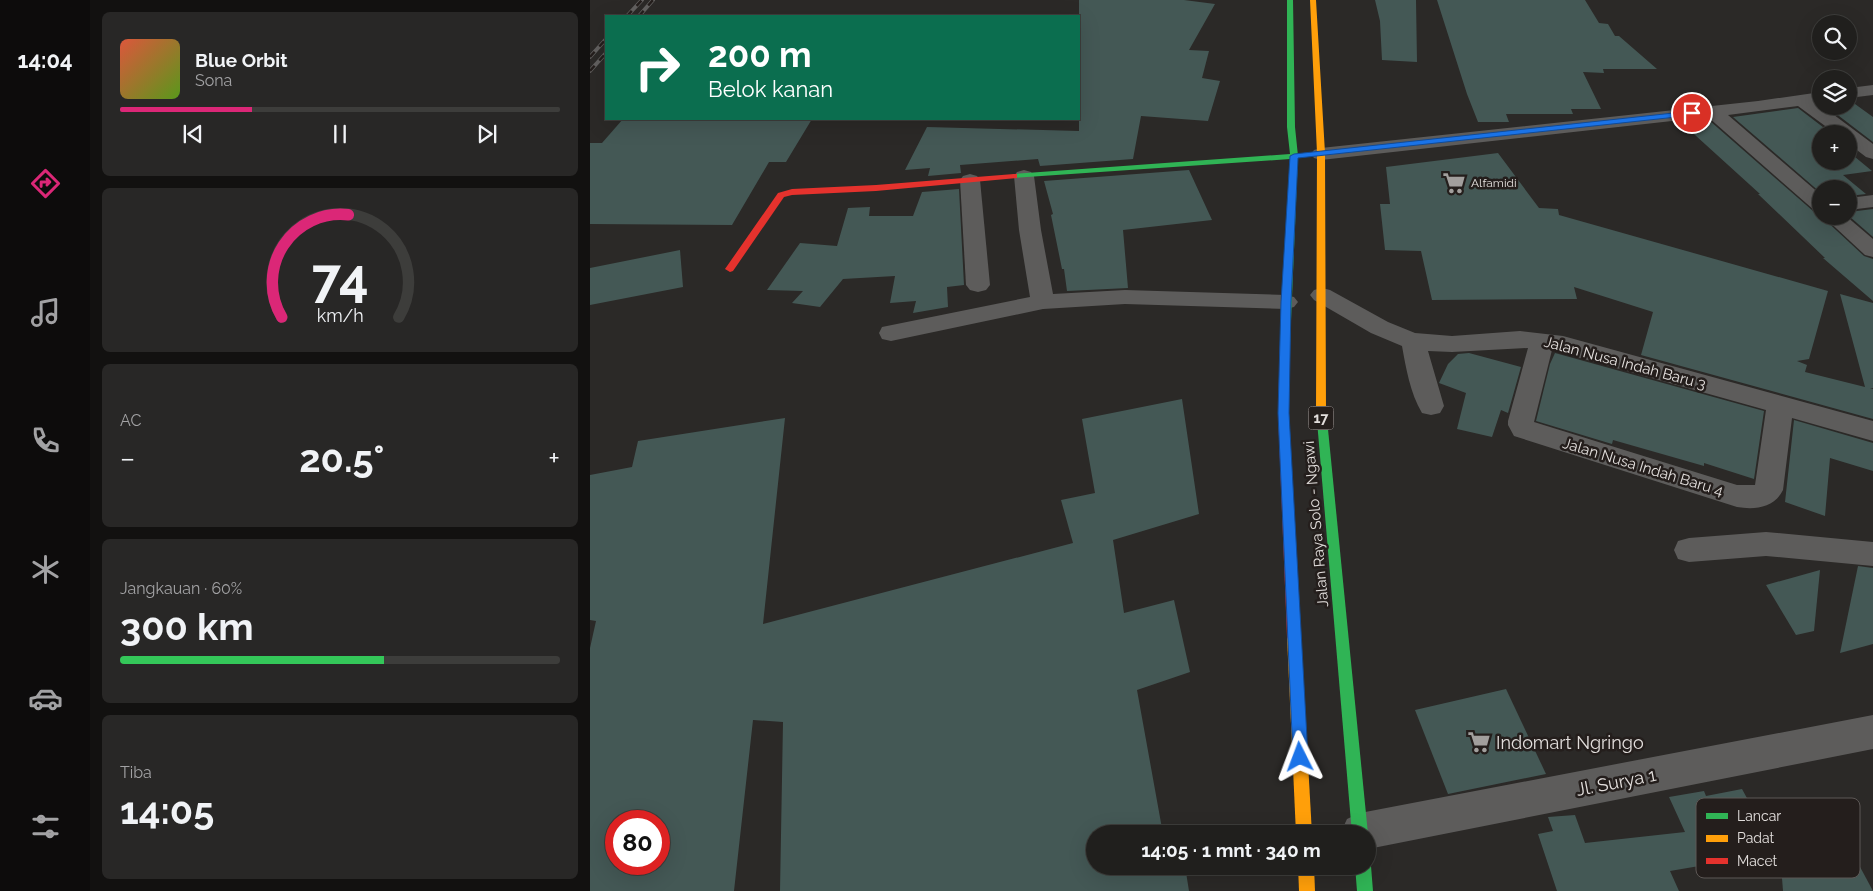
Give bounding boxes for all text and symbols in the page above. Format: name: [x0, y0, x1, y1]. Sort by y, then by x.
map controls: [1812, 15, 1857, 225]
button: search: [1812, 15, 1857, 60]
text: 200 m: [708, 34, 812, 75]
icon: right: [625, 35, 690, 100]
text: 14:04: [18, 47, 72, 73]
text: Blue Orbit: [195, 49, 287, 71]
button: layers: [1812, 70, 1857, 115]
text: Sona: [195, 71, 232, 90]
text: Belok kanan: [708, 76, 833, 102]
pin: [1671, 92, 1713, 134]
icon: arrive: [1678, 99, 1706, 127]
icon: previous: [179, 120, 207, 148]
icon: pause: [326, 120, 354, 148]
icon: next: [473, 120, 501, 148]
button: +: [1812, 125, 1857, 170]
icon: directions: [28, 166, 63, 201]
supermarket icon: Alfamidi: [1441, 170, 1467, 196]
place label: Alfamidi: [1471, 176, 1517, 190]
button: −: [1812, 180, 1857, 225]
text: 74: [312, 247, 368, 308]
icon: music: [28, 295, 63, 330]
text: km/h: [316, 305, 364, 326]
street label: Jalan Nusa Indah Baru 3: [1542, 333, 1708, 393]
road number: 17: [1308, 406, 1334, 429]
text: AC: [120, 411, 141, 430]
icon: phone: [28, 423, 63, 458]
street label: Jalan Nusa Indah Baru 4: [1561, 434, 1725, 500]
text: 20.5°: [299, 436, 384, 481]
street label: Jalan Raya Solo - Ngawi: [1300, 440, 1332, 608]
text: −: [120, 442, 135, 475]
text: +: [548, 442, 560, 475]
icon: climate: [28, 552, 63, 587]
text: Jangkauan · 60%: [120, 579, 242, 598]
text: 300 km: [120, 604, 254, 649]
icon: car: [28, 681, 63, 716]
supermarket icon: Indomart Ngringo: [1466, 729, 1492, 755]
position arrow: [1273, 730, 1325, 782]
place label: Indomart Ngringo: [1496, 732, 1644, 753]
text: Tiba: [120, 763, 152, 782]
street label: Jl. Surya 1: [1574, 764, 1658, 800]
text: 14:05: [120, 788, 214, 833]
legend: [1696, 798, 1860, 878]
text: Lancar: [1737, 808, 1781, 824]
icon: filters: [28, 809, 63, 844]
speed limit sign: 80: [605, 810, 670, 875]
text: Padat: [1737, 830, 1775, 846]
text: 14:05 · 1 mnt · 340 m: [1141, 839, 1321, 861]
text: Macet: [1737, 853, 1778, 869]

